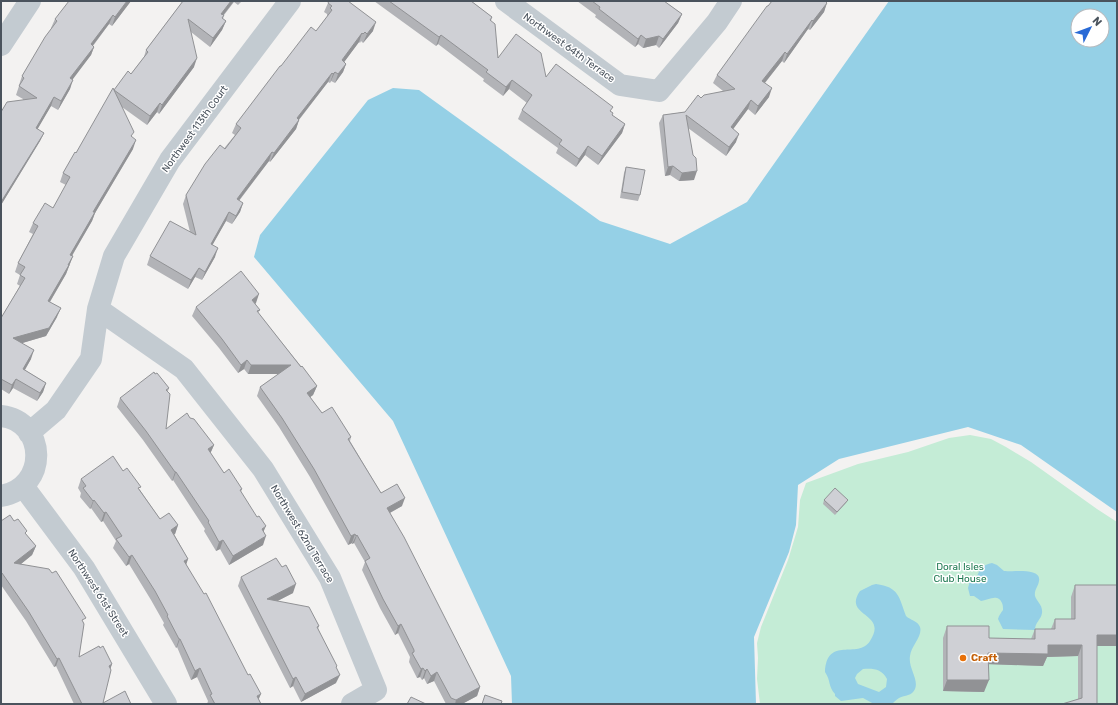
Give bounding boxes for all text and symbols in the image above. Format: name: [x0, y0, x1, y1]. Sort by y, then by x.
north arrow: [1070, 8, 1110, 48]
street label: Northwest 64th Terrace: [521, 11, 617, 86]
text: N: [1090, 14, 1105, 29]
street label: Northwest 113th Court: [159, 83, 231, 175]
street label: Northwest 62nd Terrace: [268, 483, 336, 585]
street label: Northwest 61st Street: [65, 547, 131, 639]
park label: Doral Isles Club House: [933, 561, 987, 585]
place label: Craft: [971, 652, 998, 664]
marker: Craft: [958, 653, 968, 663]

